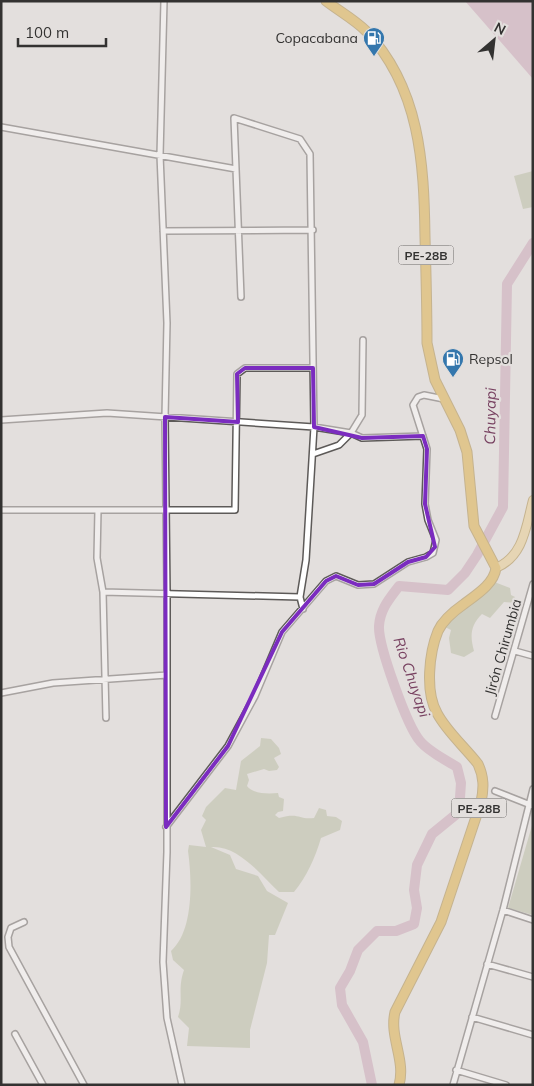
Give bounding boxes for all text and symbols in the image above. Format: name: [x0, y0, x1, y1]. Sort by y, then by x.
scale bar: [18, 15, 105, 47]
north arrow: [469, 15, 519, 65]
text: N: [491, 18, 509, 39]
text: 100 m: [25, 23, 69, 42]
fuel station icon: Copacabana: [362, 26, 386, 57]
place label: Copacabana: [275, 29, 358, 47]
road number: PE-28B: [398, 246, 454, 264]
fuel station icon: Repsol: [441, 347, 465, 378]
place label: Repsol: [469, 350, 513, 368]
water label: Chuyapi: [480, 387, 500, 445]
street label: Jirón Chirumbia: [481, 597, 525, 697]
water label: Rio Chuyapi: [389, 634, 435, 720]
road number: PE-28B: [452, 798, 506, 818]

